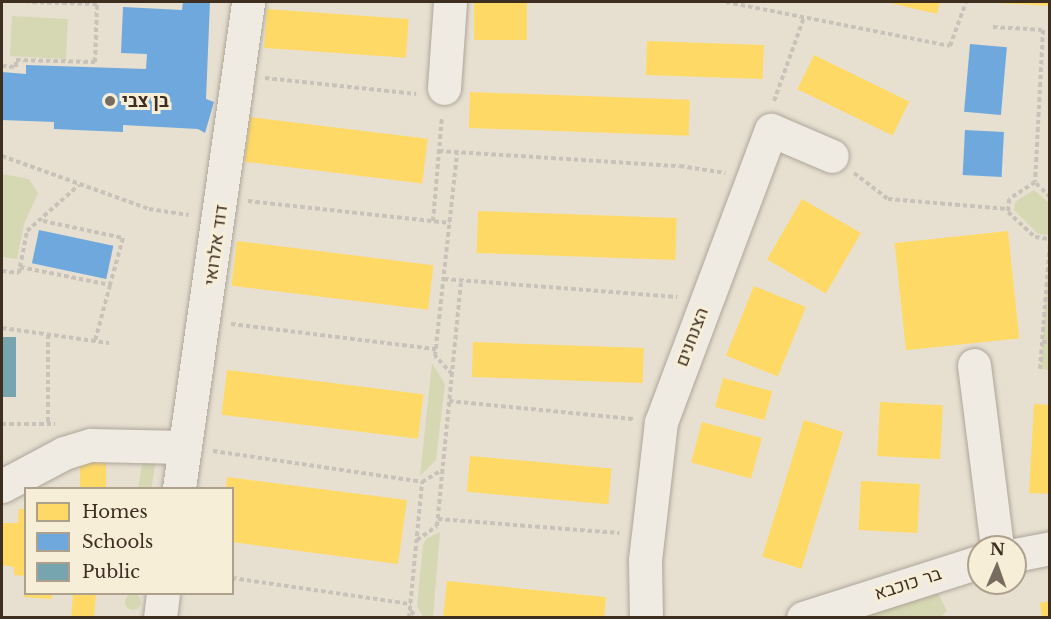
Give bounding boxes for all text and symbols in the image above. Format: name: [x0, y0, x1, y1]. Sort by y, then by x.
place label: בן צבי: [122, 90, 169, 112]
marker: בן צבי: [103, 94, 117, 108]
street label: דוד אלרואי: [200, 203, 232, 287]
street label: הצנחנים: [671, 305, 713, 369]
legend: [24, 487, 234, 595]
text: Homes: [82, 501, 148, 523]
text: Schools: [82, 531, 153, 553]
north arrow: [967, 535, 1027, 595]
text: N: [990, 539, 1005, 559]
text: Public: [82, 561, 140, 583]
street label: בר כוכבא: [872, 563, 944, 605]

